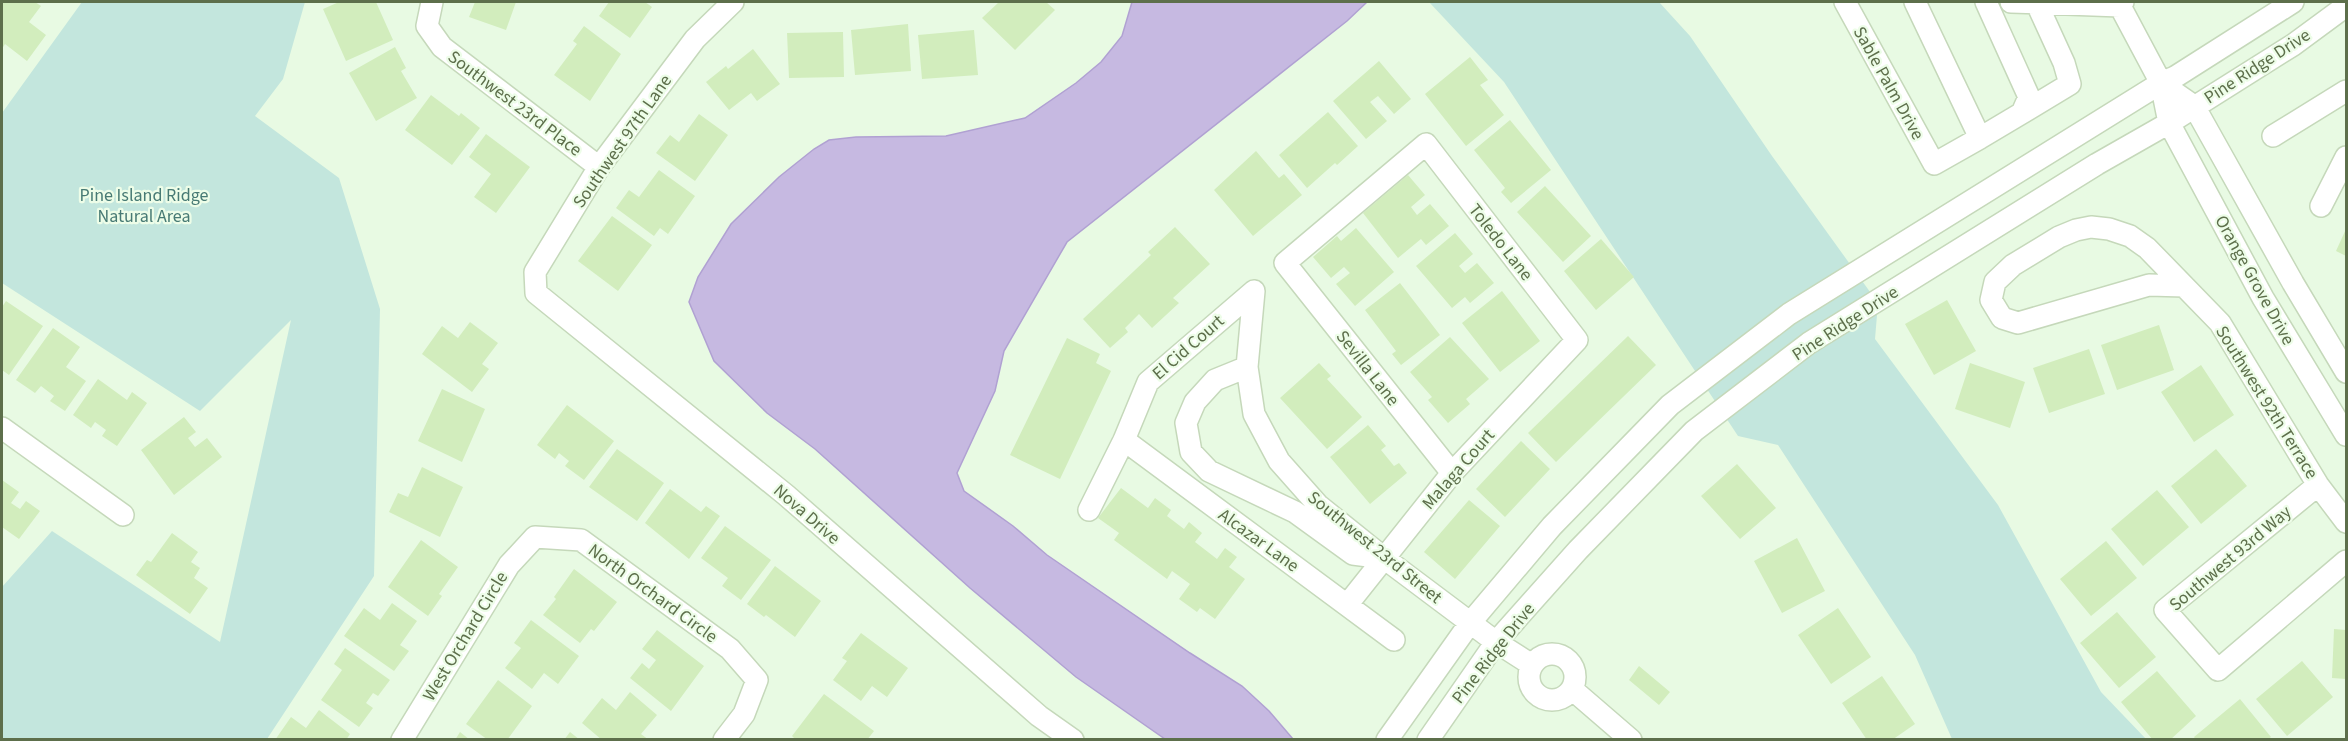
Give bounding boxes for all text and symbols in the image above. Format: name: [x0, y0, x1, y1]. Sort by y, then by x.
street label: Sable Palm Drive: [1847, 22, 1930, 145]
street label: Pine Ridge Drive: [2199, 23, 2315, 110]
street label: Southwest 23rd Place: [443, 45, 587, 162]
street label: Southwest 97th Lane: [567, 69, 678, 213]
park label: Pine Island Ridge Natural Area: [80, 183, 208, 229]
street label: Toledo Lane: [1463, 198, 1539, 286]
street label: Orange Grove Drive: [2209, 211, 2301, 350]
street label: Pine Ridge Drive: [1787, 280, 1903, 367]
street label: El Cid Court: [1147, 309, 1230, 386]
street label: Southwest 92th Terrace: [2209, 321, 2324, 484]
street label: Sevilla Lane: [1330, 325, 1405, 411]
street label: Malaga Court: [1416, 424, 1500, 515]
street label: Nova Drive: [768, 478, 846, 550]
street label: Southwest 23rd Street: [1302, 485, 1447, 609]
street label: Southwest 93rd Way: [2164, 499, 2297, 617]
street label: Alcazar Lane: [1213, 503, 1304, 578]
street label: North Orchard Circle: [583, 538, 723, 649]
street label: West Orchard Circle: [417, 567, 514, 706]
street label: Pine Ridge Drive: [1446, 597, 1541, 709]

